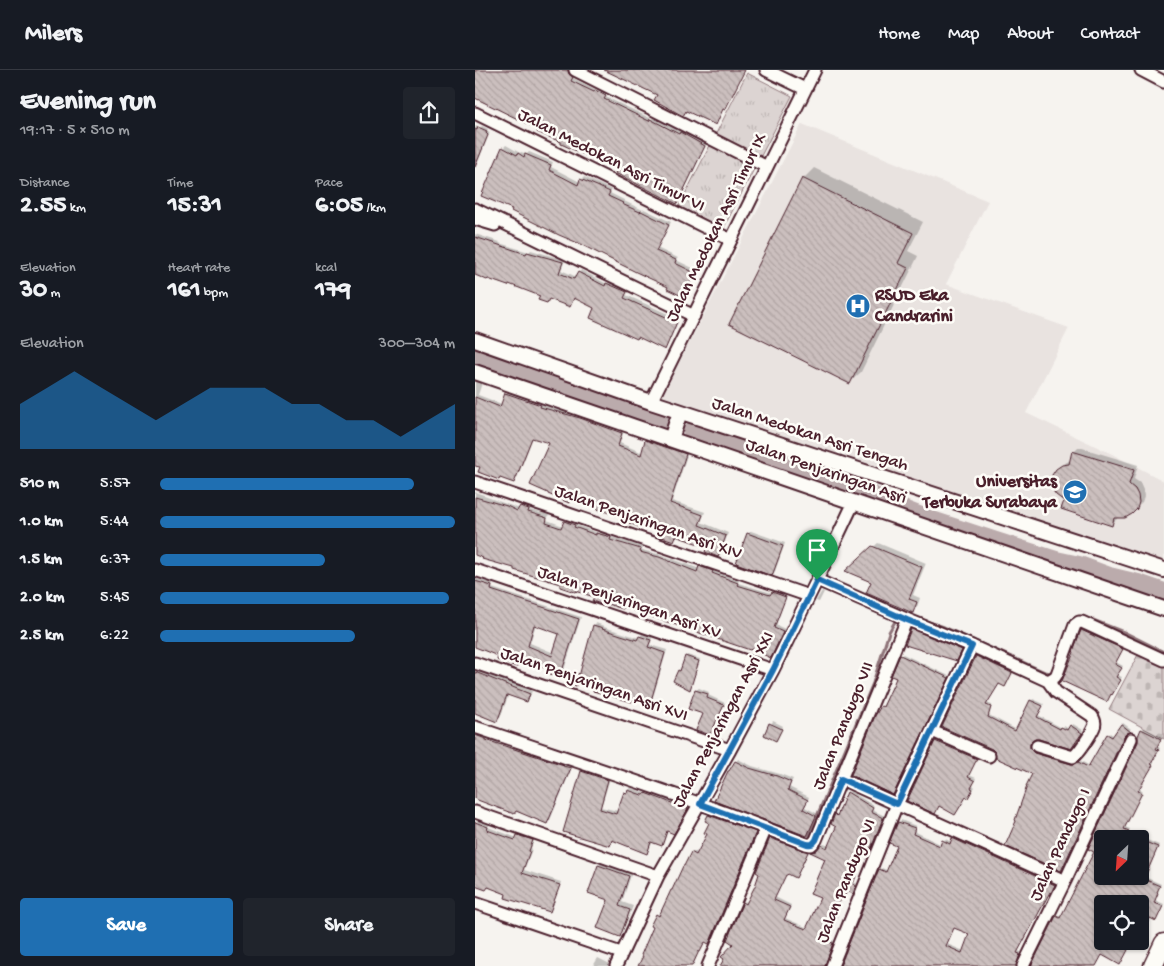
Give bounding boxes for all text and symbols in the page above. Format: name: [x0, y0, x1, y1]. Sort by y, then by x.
text: Milers: [25, 20, 82, 49]
text: Home: [878, 24, 920, 45]
text: Map: [948, 24, 979, 45]
text: About: [1007, 24, 1053, 45]
text: Contact: [1081, 24, 1139, 45]
text: Evening run: [20, 86, 156, 119]
button: share: [403, 87, 455, 139]
street label: Jalan Medokan Asri Timur VI: [514, 105, 708, 217]
text: 19:17 · 5 × 510 m: [20, 122, 130, 141]
street label: Jalan Medokan Asri Timur IX: [662, 129, 772, 326]
text: Distance: [20, 175, 69, 192]
text: Time: [168, 175, 193, 192]
text: Pace: [315, 175, 343, 192]
text: 2.55: [20, 192, 66, 221]
text: 15:31: [168, 192, 222, 221]
text: 6:05: [315, 192, 363, 221]
text: km: [66, 200, 86, 217]
text: /km: [363, 200, 386, 217]
text: Elevation: [20, 260, 76, 277]
text: Heart rate: [168, 260, 230, 277]
text: kcal: [315, 260, 337, 277]
text: 30: [20, 277, 47, 306]
text: 161: [168, 277, 201, 306]
text: 179: [315, 277, 351, 306]
text: m: [47, 285, 60, 302]
text: bpm: [201, 285, 228, 302]
place label: RSUD Eka Candrarini: [874, 286, 953, 328]
hospital icon: RSUD Eka Candrarini: [845, 293, 871, 319]
text: Elevation: [20, 335, 84, 354]
text: 300–304 m: [379, 335, 455, 354]
street label: Jalan Medokan Asri Tengah: [709, 393, 911, 477]
street label: Jalan Penjaringan Asri: [743, 435, 909, 509]
place label: Universitas Terbuka Surabaya: [921, 472, 1058, 514]
text: 510 m: [20, 475, 59, 494]
text: 5:57: [100, 475, 130, 494]
school or university icon: Universitas Terbuka Surabaya: [1062, 479, 1088, 505]
street label: Jalan Penjaringan Asri XIV: [552, 481, 744, 565]
text: 1.0 km: [20, 513, 63, 532]
text: 5:44: [100, 513, 129, 532]
pin: [796, 529, 838, 580]
icon: arrive: [803, 536, 831, 564]
text: 1.5 km: [20, 551, 62, 570]
text: 6:37: [100, 551, 130, 570]
street label: Jalan Penjaringan Asri XV: [535, 562, 723, 644]
text: 2.0 km: [20, 589, 64, 608]
text: 5:45: [100, 589, 129, 608]
text: 2.5 km: [20, 627, 64, 646]
text: 6:22: [100, 627, 129, 646]
street label: Jalan Penjaringan Asri XXI: [669, 628, 779, 812]
street label: Jalan Penjaringan Asri XVI: [498, 643, 690, 727]
street label: Jalan Pandugo VII: [809, 659, 879, 793]
street label: Jalan Pandugo I: [1026, 785, 1096, 905]
street label: Jalan Pandugo VI: [813, 816, 881, 946]
north arrow: [1094, 830, 1149, 885]
map controls: [1094, 830, 1149, 950]
button: locate: [1094, 895, 1149, 950]
button: Save: [20, 898, 233, 956]
button: Share: [243, 898, 455, 956]

